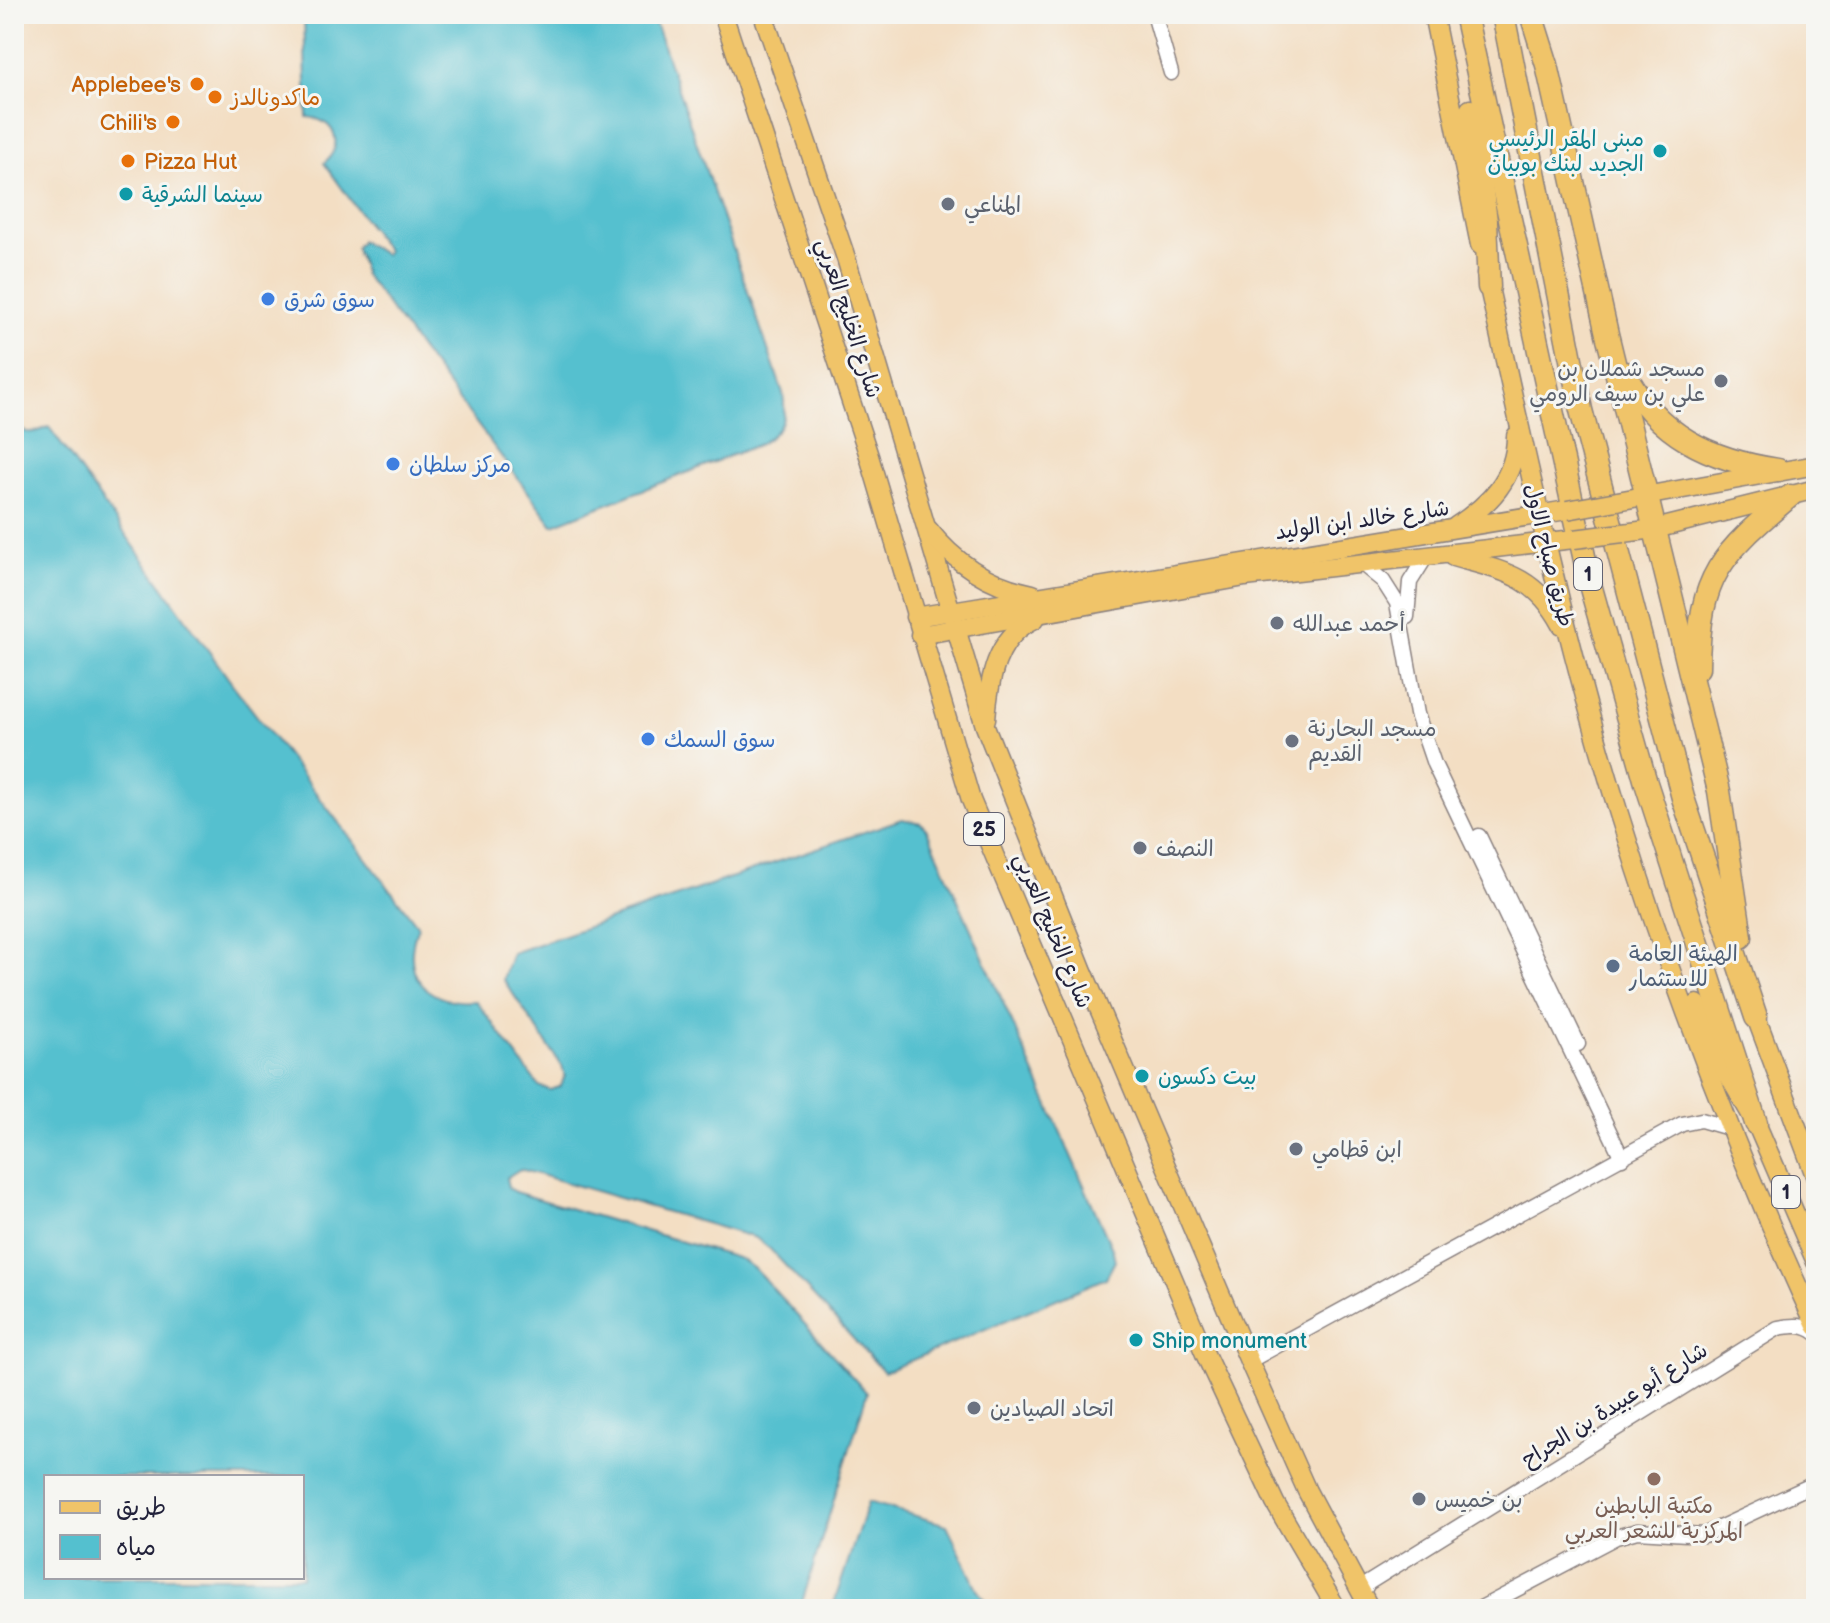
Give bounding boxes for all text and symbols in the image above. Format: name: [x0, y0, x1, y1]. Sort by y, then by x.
place label: Applebee's: [71, 72, 181, 99]
marker: Applebee's: [188, 75, 206, 93]
place label: ماكدونالدز: [229, 85, 320, 112]
marker: ماكدونالدز: [206, 88, 224, 106]
place label: Chili's: [100, 110, 157, 137]
marker: Chili's: [164, 113, 182, 131]
place label: مبنى المقر الرئيسي الجديد لبنك بوبيان: [1488, 126, 1644, 178]
marker: مبنى المقر الرئيسي الجديد لبنك بوبيان: [1651, 142, 1669, 160]
place label: Pizza Hut: [144, 149, 237, 176]
marker: Pizza Hut: [119, 152, 137, 170]
place label: سينما الشرقية: [142, 182, 263, 209]
marker: سينما الشرقية: [117, 185, 135, 203]
place label: المناعي: [964, 192, 1021, 224]
marker: المناعي: [939, 195, 957, 213]
street label: شارع الخليج العربي: [805, 235, 887, 403]
place label: سوق شرق: [284, 287, 375, 314]
marker: سوق شرق: [259, 290, 277, 308]
place label: مسجد شملان بن علي بن سيف الرومي: [1529, 356, 1705, 413]
marker: مسجد شملان بن علي بن سيف الرومي: [1712, 372, 1730, 390]
place label: مركز سلطان: [409, 452, 511, 479]
marker: مركز سلطان: [384, 455, 402, 473]
street label: طريق صباح الاول: [1518, 481, 1579, 630]
street label: شارع خالد ابن الوليد: [1273, 495, 1451, 547]
road number: 1: [1574, 558, 1602, 590]
place label: أحمد عبدالله: [1293, 610, 1405, 638]
marker: أحمد عبدالله: [1268, 614, 1286, 632]
place label: مسجد البحارنة القديم: [1308, 716, 1436, 770]
place label: سوق السمك: [664, 727, 776, 754]
marker: سوق السمك: [639, 730, 657, 748]
marker: مسجد البحارنة القديم: [1283, 732, 1301, 750]
road number: 25: [964, 813, 1004, 845]
place label: النصف: [1156, 836, 1214, 863]
marker: النصف: [1131, 839, 1149, 857]
street label: شارع الخليج العربي: [1003, 849, 1098, 1014]
place label: الهيئة العامة للاستثمار: [1628, 941, 1738, 993]
marker: الهيئة العامة للاستثمار: [1604, 957, 1622, 975]
place label: بيت دكسون: [1158, 1064, 1257, 1091]
marker: بيت دكسون: [1133, 1067, 1151, 1085]
place label: ابن قطامي: [1312, 1137, 1402, 1169]
marker: ابن قطامي: [1287, 1140, 1305, 1158]
road number: 1: [1772, 1176, 1800, 1208]
place label: Ship monument: [1152, 1328, 1307, 1355]
marker: Ship monument: [1127, 1331, 1145, 1349]
street label: شارع أبو عبيدة بن الجراح: [1516, 1336, 1713, 1474]
place label: اتحاد الصيادين: [990, 1396, 1114, 1423]
marker: اتحاد الصيادين: [965, 1399, 983, 1417]
marker: مكتبة البابطين المركزية للشعر العربي: [1645, 1470, 1663, 1488]
legend: [44, 1475, 304, 1579]
place label: بن خميس: [1435, 1487, 1523, 1514]
marker: بن خميس: [1410, 1490, 1428, 1508]
text: طريق: [116, 1493, 166, 1522]
place label: مكتبة البابطين المركزية للشعر العربي: [1565, 1493, 1743, 1550]
text: مياه: [116, 1533, 156, 1562]

